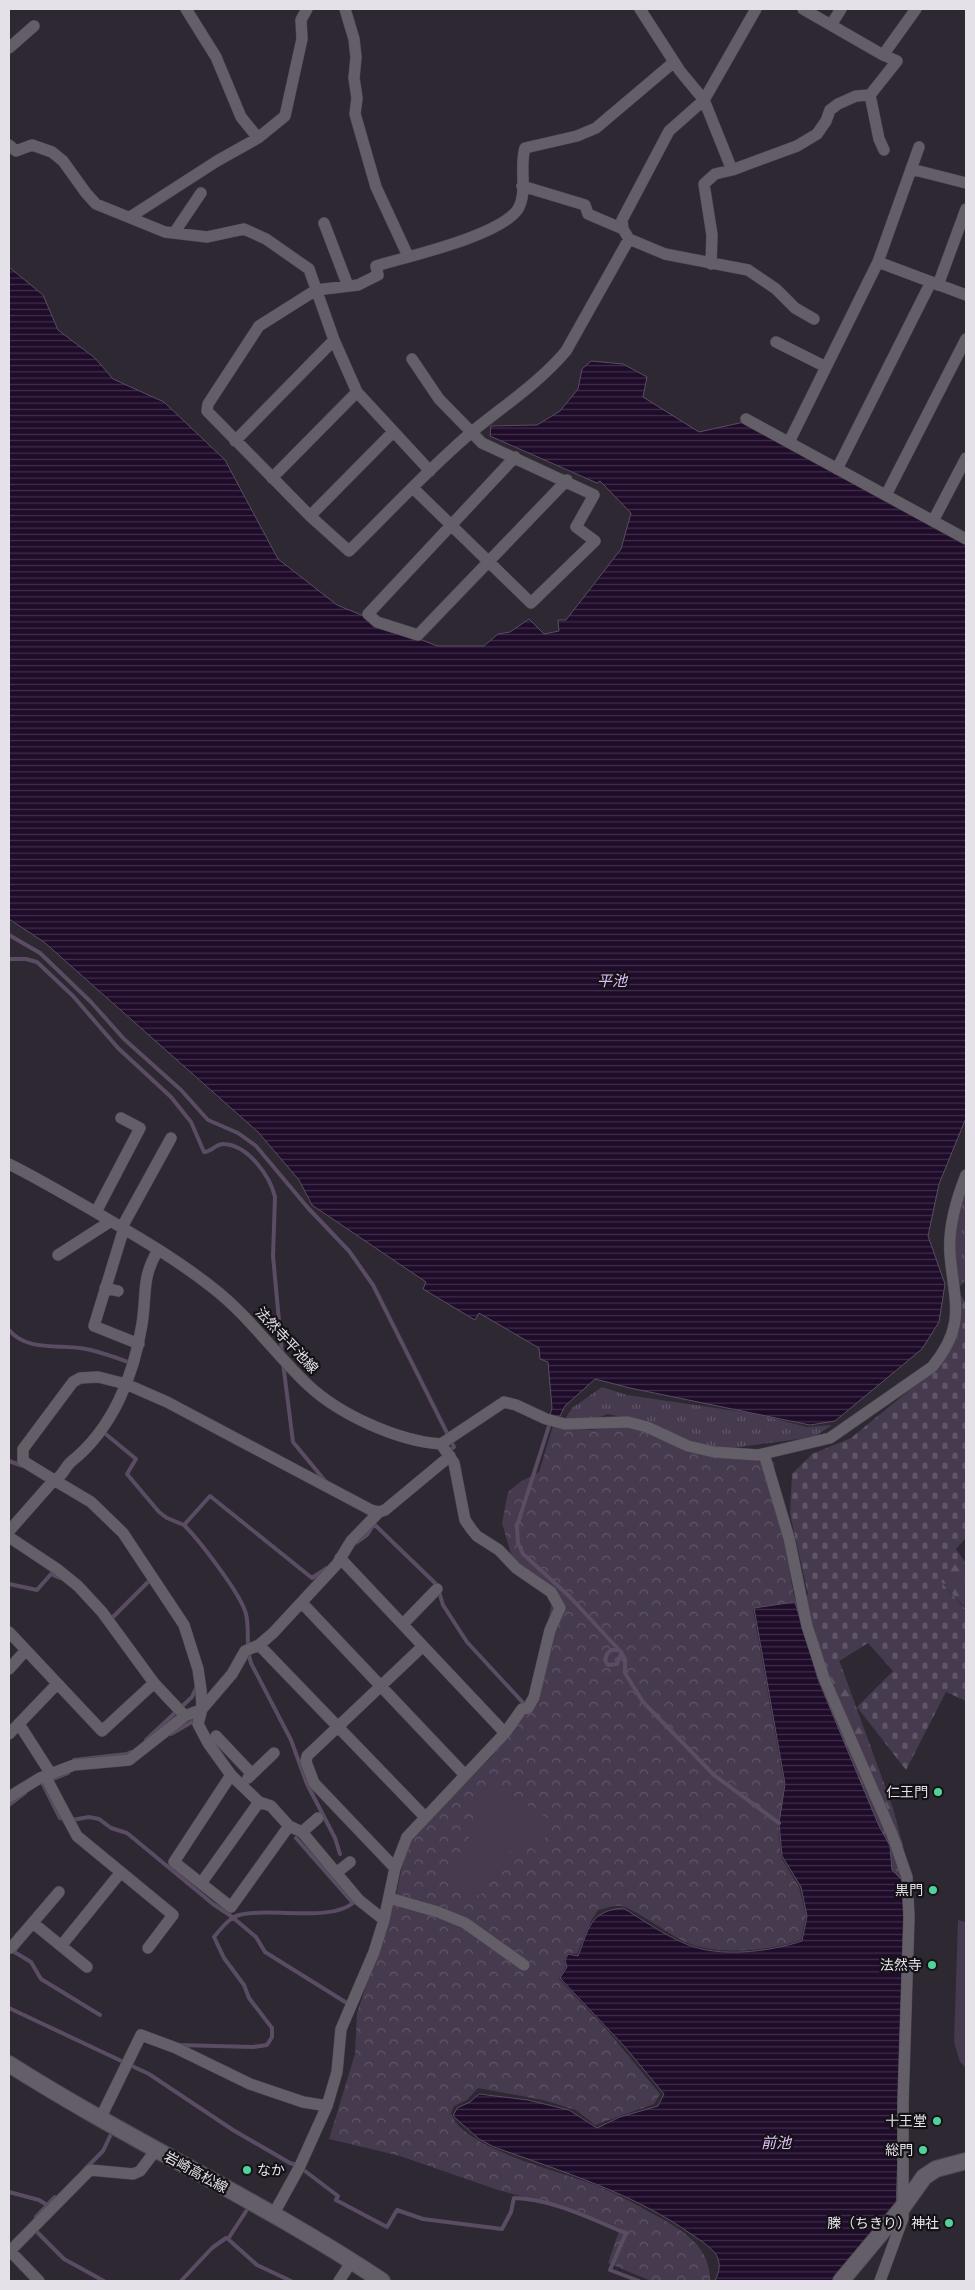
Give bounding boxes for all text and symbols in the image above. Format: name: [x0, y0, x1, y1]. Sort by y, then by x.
water label: 平池: [597, 969, 629, 990]
street label: 法然寺平池線: [252, 1302, 324, 1377]
place label: 仁王門: [886, 1781, 928, 1801]
marker: 仁王門: [932, 1786, 944, 1798]
place label: 黒門: [895, 1879, 923, 1899]
marker: 黒門: [927, 1884, 939, 1896]
place label: 法然寺: [880, 1954, 922, 1974]
marker: 法然寺: [926, 1959, 938, 1971]
place label: 十王堂: [885, 2110, 927, 2130]
marker: 十王堂: [931, 2115, 943, 2127]
water label: 前池: [761, 2131, 793, 2152]
place label: 総門: [885, 2139, 913, 2159]
marker: 総門: [917, 2144, 929, 2156]
street label: 岩崎高松線: [161, 2145, 232, 2197]
place label: なか: [257, 2159, 285, 2179]
marker: なか: [241, 2164, 253, 2176]
place label: 榺（ちきり）神社: [827, 2212, 939, 2232]
marker: 榺（ちきり）神社: [943, 2217, 955, 2229]

